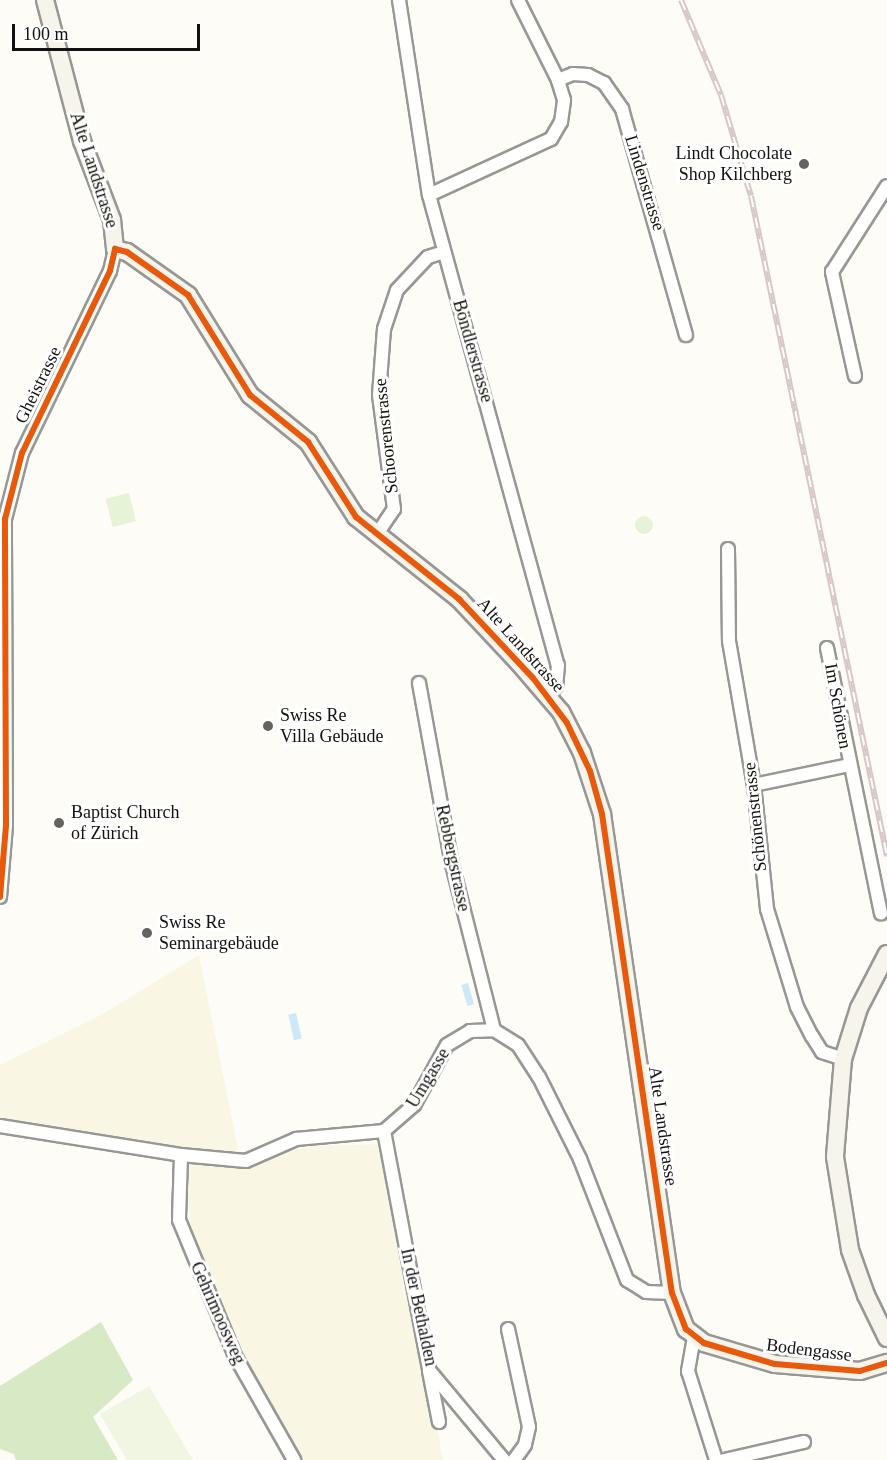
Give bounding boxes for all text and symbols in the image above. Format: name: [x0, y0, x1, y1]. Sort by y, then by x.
scale bar: [15, 12, 202, 50]
text: 100 m: [23, 24, 69, 44]
street label: Alte Landstrasse: [65, 109, 123, 231]
street label: Lindenstrasse: [620, 133, 670, 233]
place label: Lindt Chocolate Shop Kilchberg: [676, 143, 792, 186]
marker: Lindt Chocolate Shop Kilchberg: [797, 157, 811, 171]
street label: Böndlerstrasse: [448, 297, 498, 405]
street label: Gheistrasse: [10, 343, 66, 427]
street label: Schoorenstrasse: [369, 377, 403, 495]
street label: Alte Landstrasse: [473, 593, 569, 697]
street label: Im Schönen: [820, 662, 856, 750]
place label: Swiss Re Villa Gebäude: [280, 705, 383, 748]
marker: Swiss Re Villa Gebäude: [261, 719, 275, 733]
street label: Schönenstrasse: [739, 761, 771, 873]
place label: Baptist Church of Zürich: [71, 802, 179, 844]
street label: Rebbergstrasse: [431, 803, 475, 913]
marker: Baptist Church of Zürich: [52, 816, 66, 830]
place label: Swiss Re Seminargebäude: [159, 912, 279, 954]
marker: Swiss Re Seminargebäude: [140, 926, 154, 940]
street label: Umgasse: [402, 1044, 454, 1112]
street label: Alte Landstrasse: [644, 1065, 682, 1187]
street label: In der Bethalden: [396, 1246, 442, 1368]
street label: Gehrimoosweg: [186, 1258, 250, 1368]
street label: Bodengasse: [765, 1334, 853, 1366]

